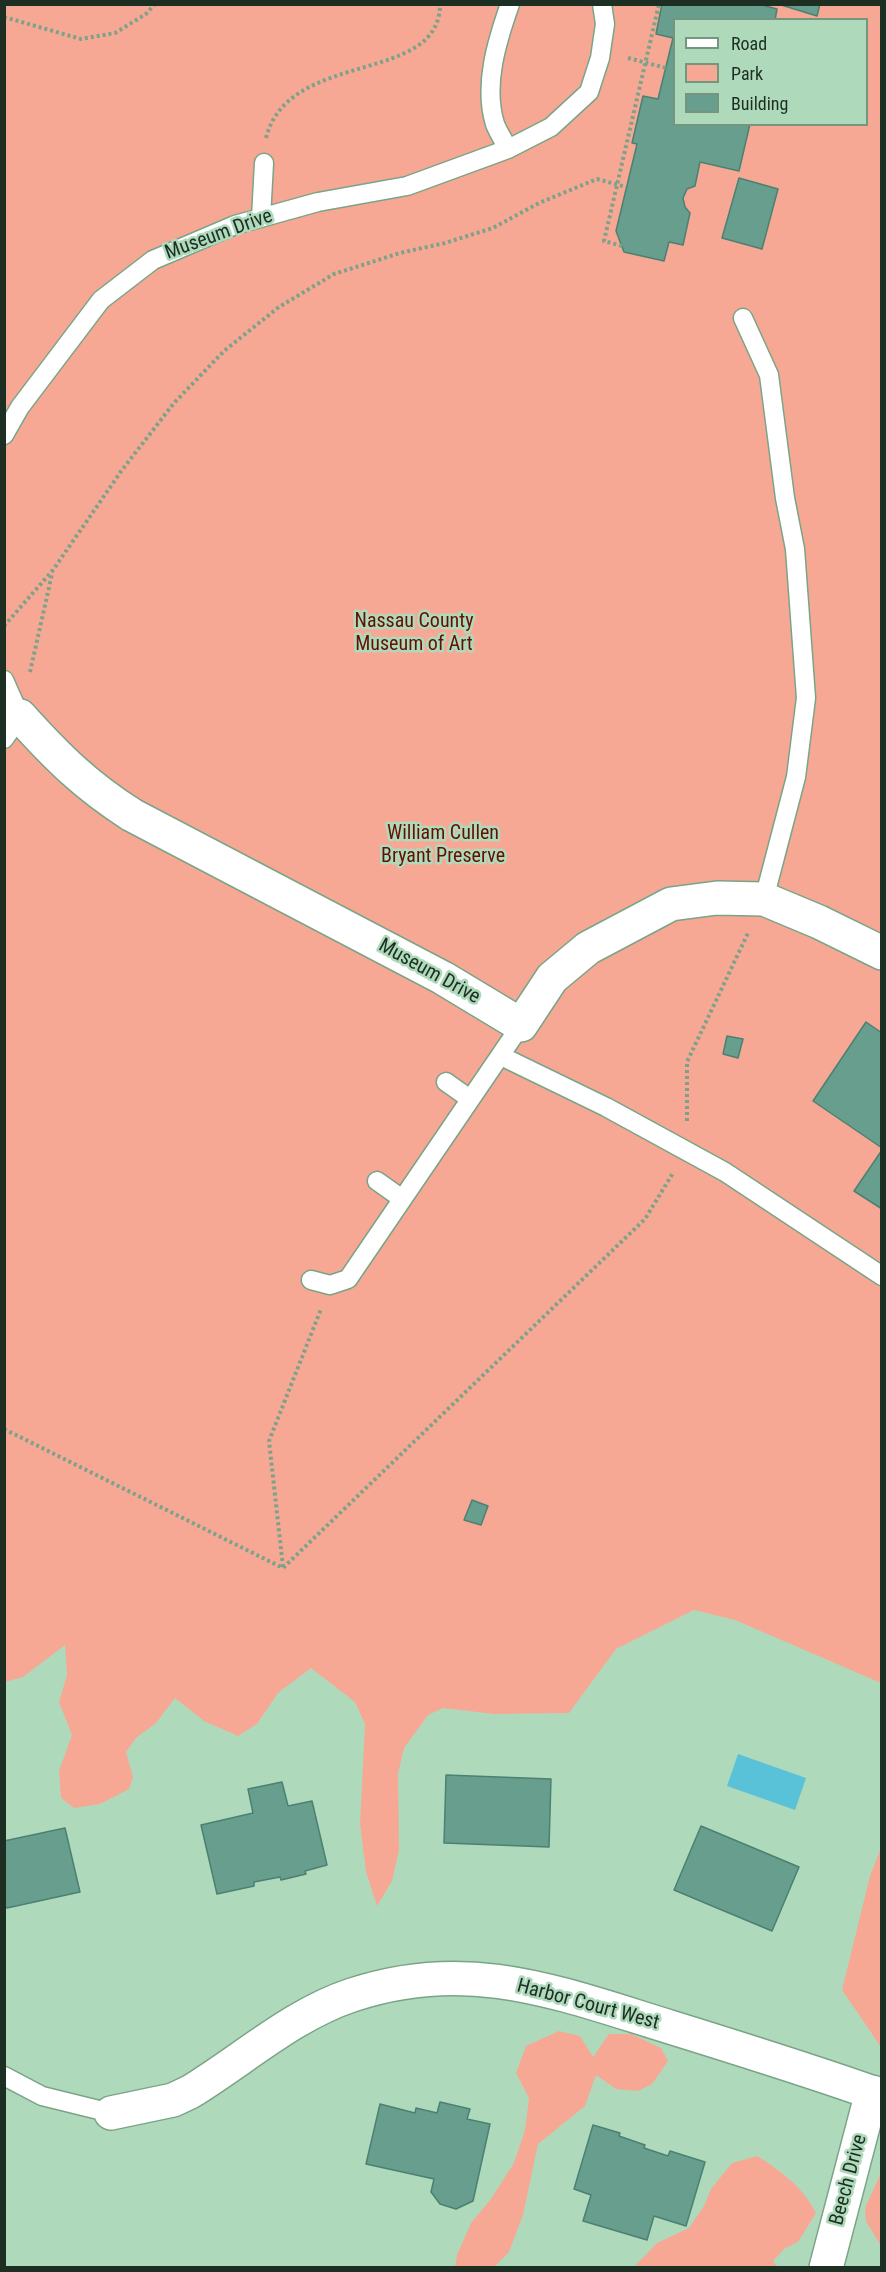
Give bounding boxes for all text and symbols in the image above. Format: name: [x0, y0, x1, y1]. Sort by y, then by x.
legend: [673, 18, 868, 126]
text: Road: [731, 33, 767, 54]
text: Park: [731, 63, 763, 84]
text: Building: [731, 93, 788, 114]
street label: Museum Drive: [162, 204, 276, 266]
park label: Nassau County Museum of Art: [354, 610, 474, 657]
park label: William Cullen Bryant Preserve: [381, 822, 505, 869]
street label: Museum Drive: [374, 934, 484, 1010]
street label: Harbor Court West: [514, 1974, 662, 2036]
street label: Beech Drive: [825, 2132, 873, 2228]

